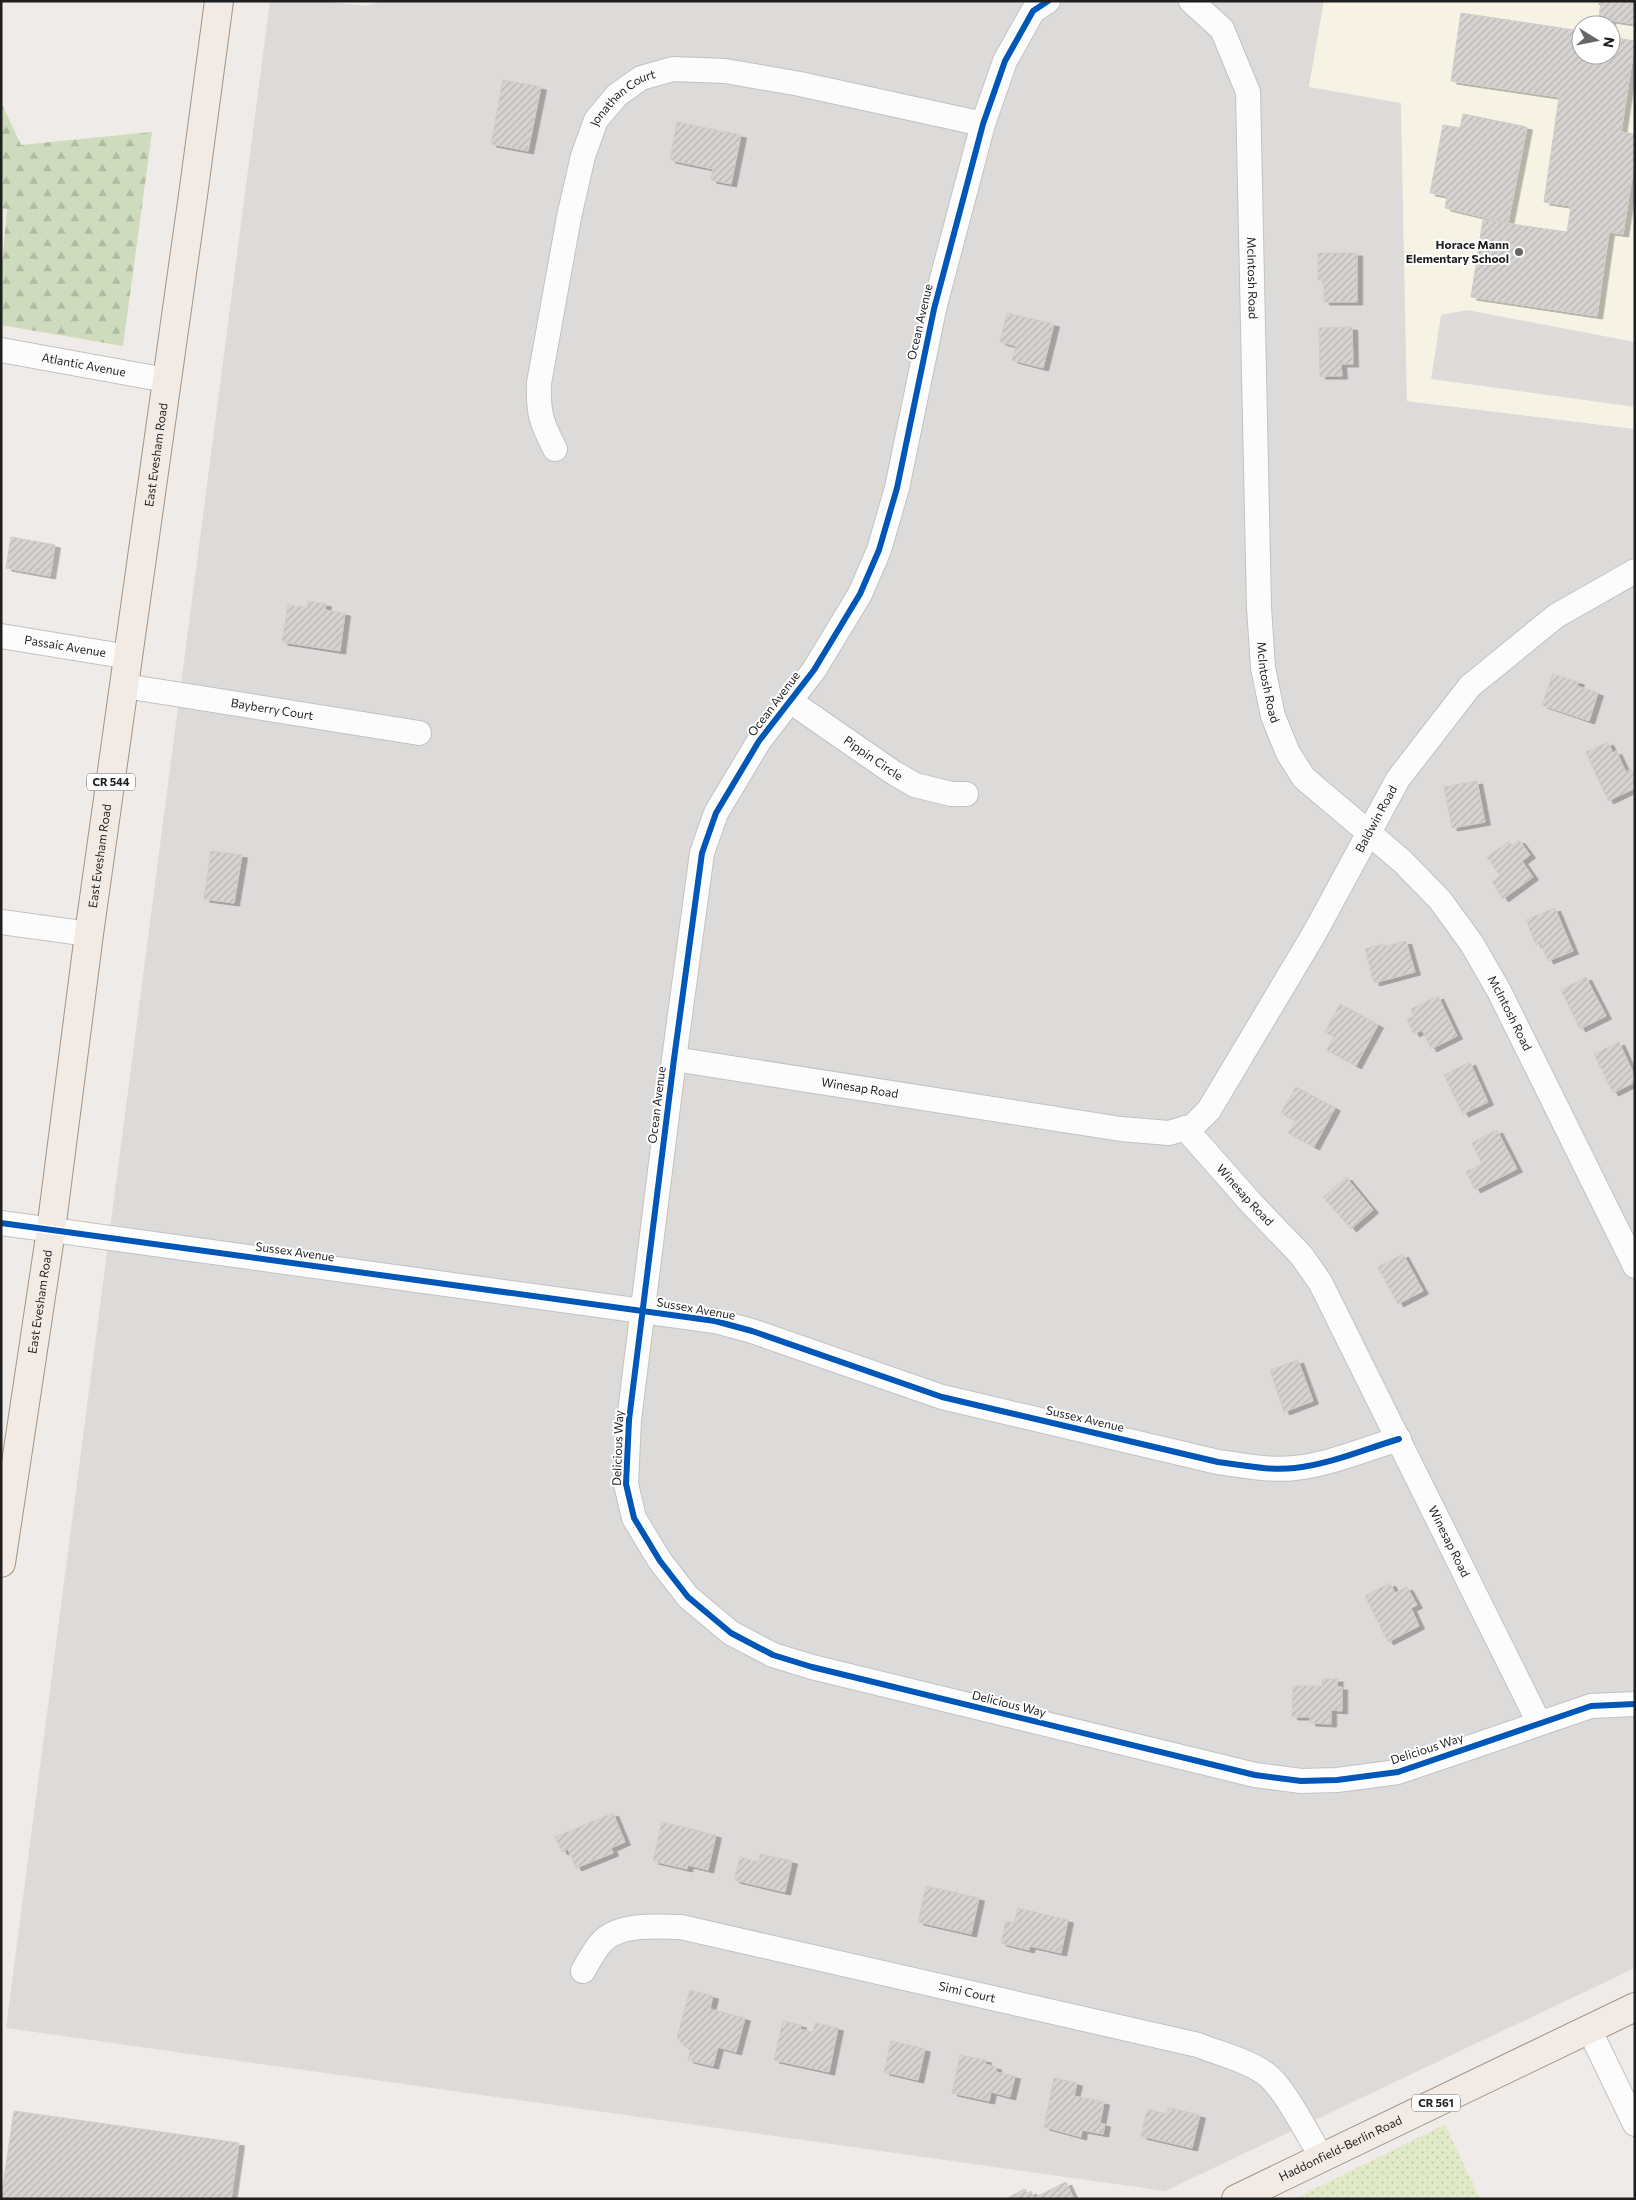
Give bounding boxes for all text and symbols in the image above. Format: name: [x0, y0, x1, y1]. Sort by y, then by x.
north arrow: [1571, 15, 1621, 65]
text: N: [1600, 36, 1619, 49]
street label: Jonathan Court: [586, 66, 657, 128]
street label: McIntosh Road: [1245, 237, 1261, 319]
place label: Horace Mann Elementary School: [1406, 237, 1509, 265]
marker: Horace Mann Elementary School: [1513, 246, 1525, 258]
street label: Ocean Avenue: [903, 282, 935, 361]
street label: Atlantic Avenue: [41, 350, 127, 379]
street label: East Evesham Road: [141, 402, 170, 508]
street label: Passaic Avenue: [24, 632, 107, 659]
street label: McIntosh Road: [1255, 641, 1283, 725]
street label: Ocean Avenue: [744, 668, 802, 739]
street label: Bayberry Court: [230, 695, 315, 722]
street label: Pippin Circle: [842, 732, 906, 783]
road number: CR 544: [87, 774, 135, 790]
street label: Baldwin Road: [1352, 783, 1399, 854]
street label: East Evesham Road: [85, 803, 113, 909]
street label: McIntosh Road: [1486, 973, 1535, 1053]
street label: Ocean Avenue: [644, 1066, 668, 1144]
street label: Winesap Road: [820, 1074, 899, 1100]
street label: Winesap Road: [1214, 1161, 1277, 1228]
street label: Sussex Avenue: [255, 1239, 336, 1263]
street label: East Evesham Road: [25, 1249, 54, 1355]
street label: Sussex Avenue: [656, 1294, 737, 1322]
street label: Sussex Avenue: [1045, 1402, 1126, 1434]
street label: Delicious Way: [609, 1410, 625, 1486]
street label: Winesap Road: [1426, 1503, 1473, 1579]
street label: Delicious Way: [971, 1687, 1048, 1719]
street label: Delicious Way: [1388, 1730, 1465, 1766]
street label: Simi Court: [938, 1978, 997, 2005]
road number: CR 561: [1412, 2094, 1460, 2112]
street label: Haddonfield-Berlin Road: [1276, 2112, 1404, 2183]

